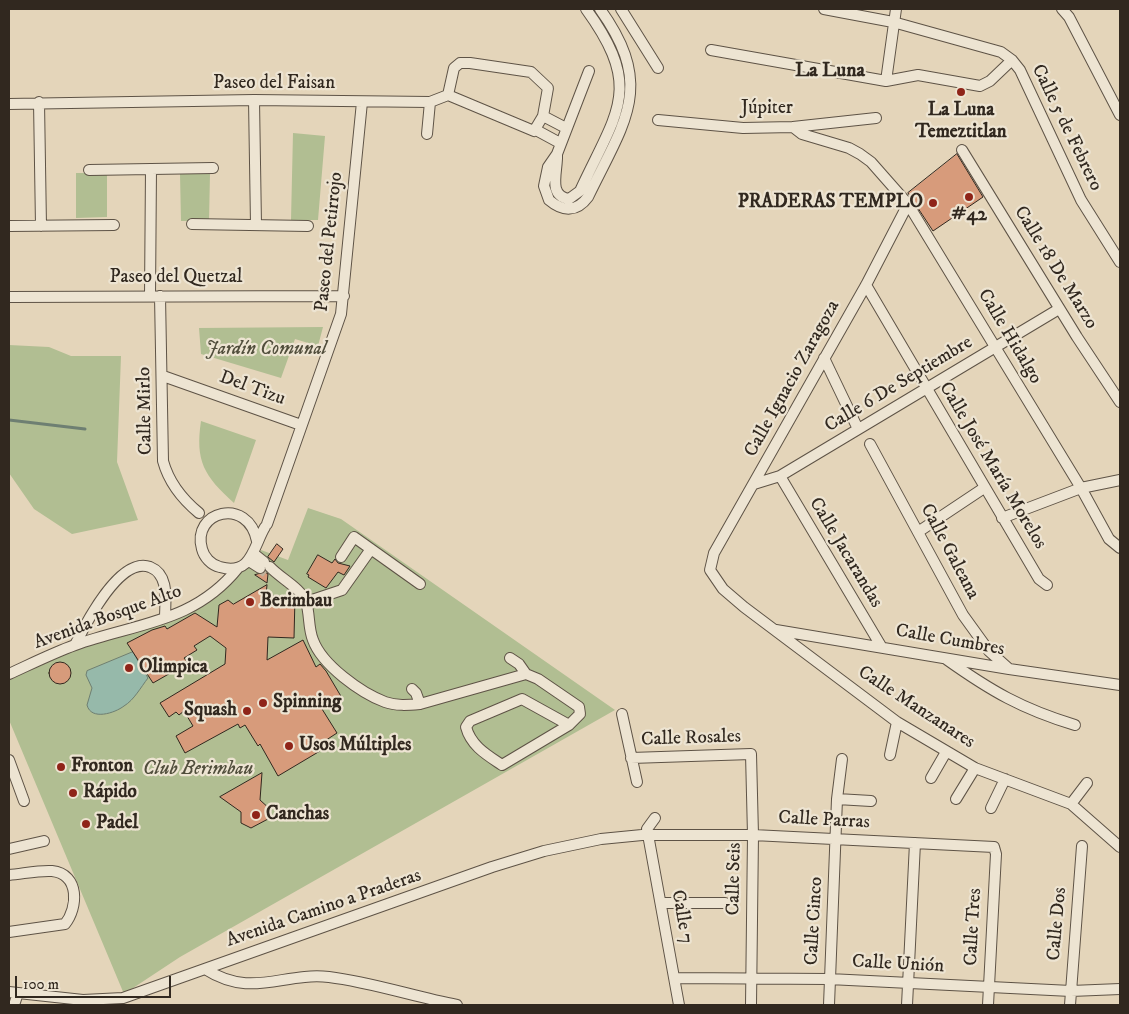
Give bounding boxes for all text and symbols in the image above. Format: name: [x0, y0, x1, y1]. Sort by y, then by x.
district label: La Luna: [795, 60, 865, 84]
street label: Calle 5 de Febrero: [1025, 61, 1107, 195]
street label: Paseo del Faisan: [213, 73, 335, 95]
marker: La Luna Temeztitlan: [955, 86, 967, 98]
street label: Júpiter: [741, 98, 793, 120]
place label: La Luna Temeztitlan: [915, 100, 1007, 144]
street label: Paseo del Petirrojo: [311, 171, 349, 313]
marker: #42: [963, 191, 975, 203]
place label: PRADERAS TEMPLO: [738, 192, 923, 214]
marker: PRADERAS TEMPLO: [927, 197, 939, 209]
street label: Calle 18 De Marzo: [1008, 202, 1102, 334]
place label: #42: [951, 205, 987, 227]
street label: Paseo del Quetzal: [110, 267, 242, 289]
street label: Calle Hidalgo: [972, 285, 1046, 389]
street label: Calle Ignacio Zaragoza: [740, 297, 846, 461]
street label: Calle 6 De Septiembre: [821, 332, 977, 438]
park label: Jardín Comunal: [205, 339, 327, 361]
street label: Calle Mirlo: [134, 367, 158, 455]
street label: Del Tizu: [216, 367, 288, 411]
street label: Calle José María Morelos: [933, 378, 1051, 554]
street label: Calle Jacarandas: [803, 494, 887, 612]
street label: Calle Galeana: [914, 500, 984, 604]
street label: Avenida Bosque Alto: [31, 581, 185, 655]
place label: Berimbau: [260, 591, 332, 613]
marker: Berimbau: [244, 596, 256, 608]
street label: Calle Cumbres: [894, 620, 1006, 662]
place label: Olimpica: [139, 657, 208, 679]
marker: Olimpica: [123, 662, 135, 674]
street label: Calle Manzanares: [853, 662, 979, 754]
place label: Spinning: [273, 692, 341, 714]
marker: Spinning: [257, 697, 269, 709]
place label: Squash: [184, 700, 237, 722]
marker: Squash: [241, 705, 253, 717]
street label: Calle Rosales: [641, 726, 741, 752]
place label: Usos Múltiples: [299, 735, 411, 757]
marker: Usos Múltiples: [283, 740, 295, 752]
place label: Fronton: [71, 756, 133, 778]
park label: Club Berimbau: [143, 759, 253, 781]
marker: Fronton: [55, 761, 67, 773]
place label: Rápido: [83, 782, 137, 804]
marker: Rápido: [67, 787, 79, 799]
place label: Canchas: [266, 804, 329, 826]
street label: Calle Parras: [778, 807, 870, 835]
marker: Canchas: [250, 809, 262, 821]
place label: Padel: [96, 813, 138, 835]
marker: Padel: [80, 818, 92, 830]
street label: Calle Seis: [723, 842, 747, 916]
street label: Avenida Camino a Praderas: [224, 865, 424, 953]
street label: Calle Cinco: [801, 876, 829, 966]
street label: Calle Dos: [1043, 886, 1073, 962]
street label: Calle 7: [665, 888, 697, 946]
street label: Calle Tres: [961, 888, 987, 966]
street label: Calle Unión: [851, 951, 945, 979]
scale bar: [18, 966, 174, 998]
text: 100 m: [23, 975, 59, 994]

